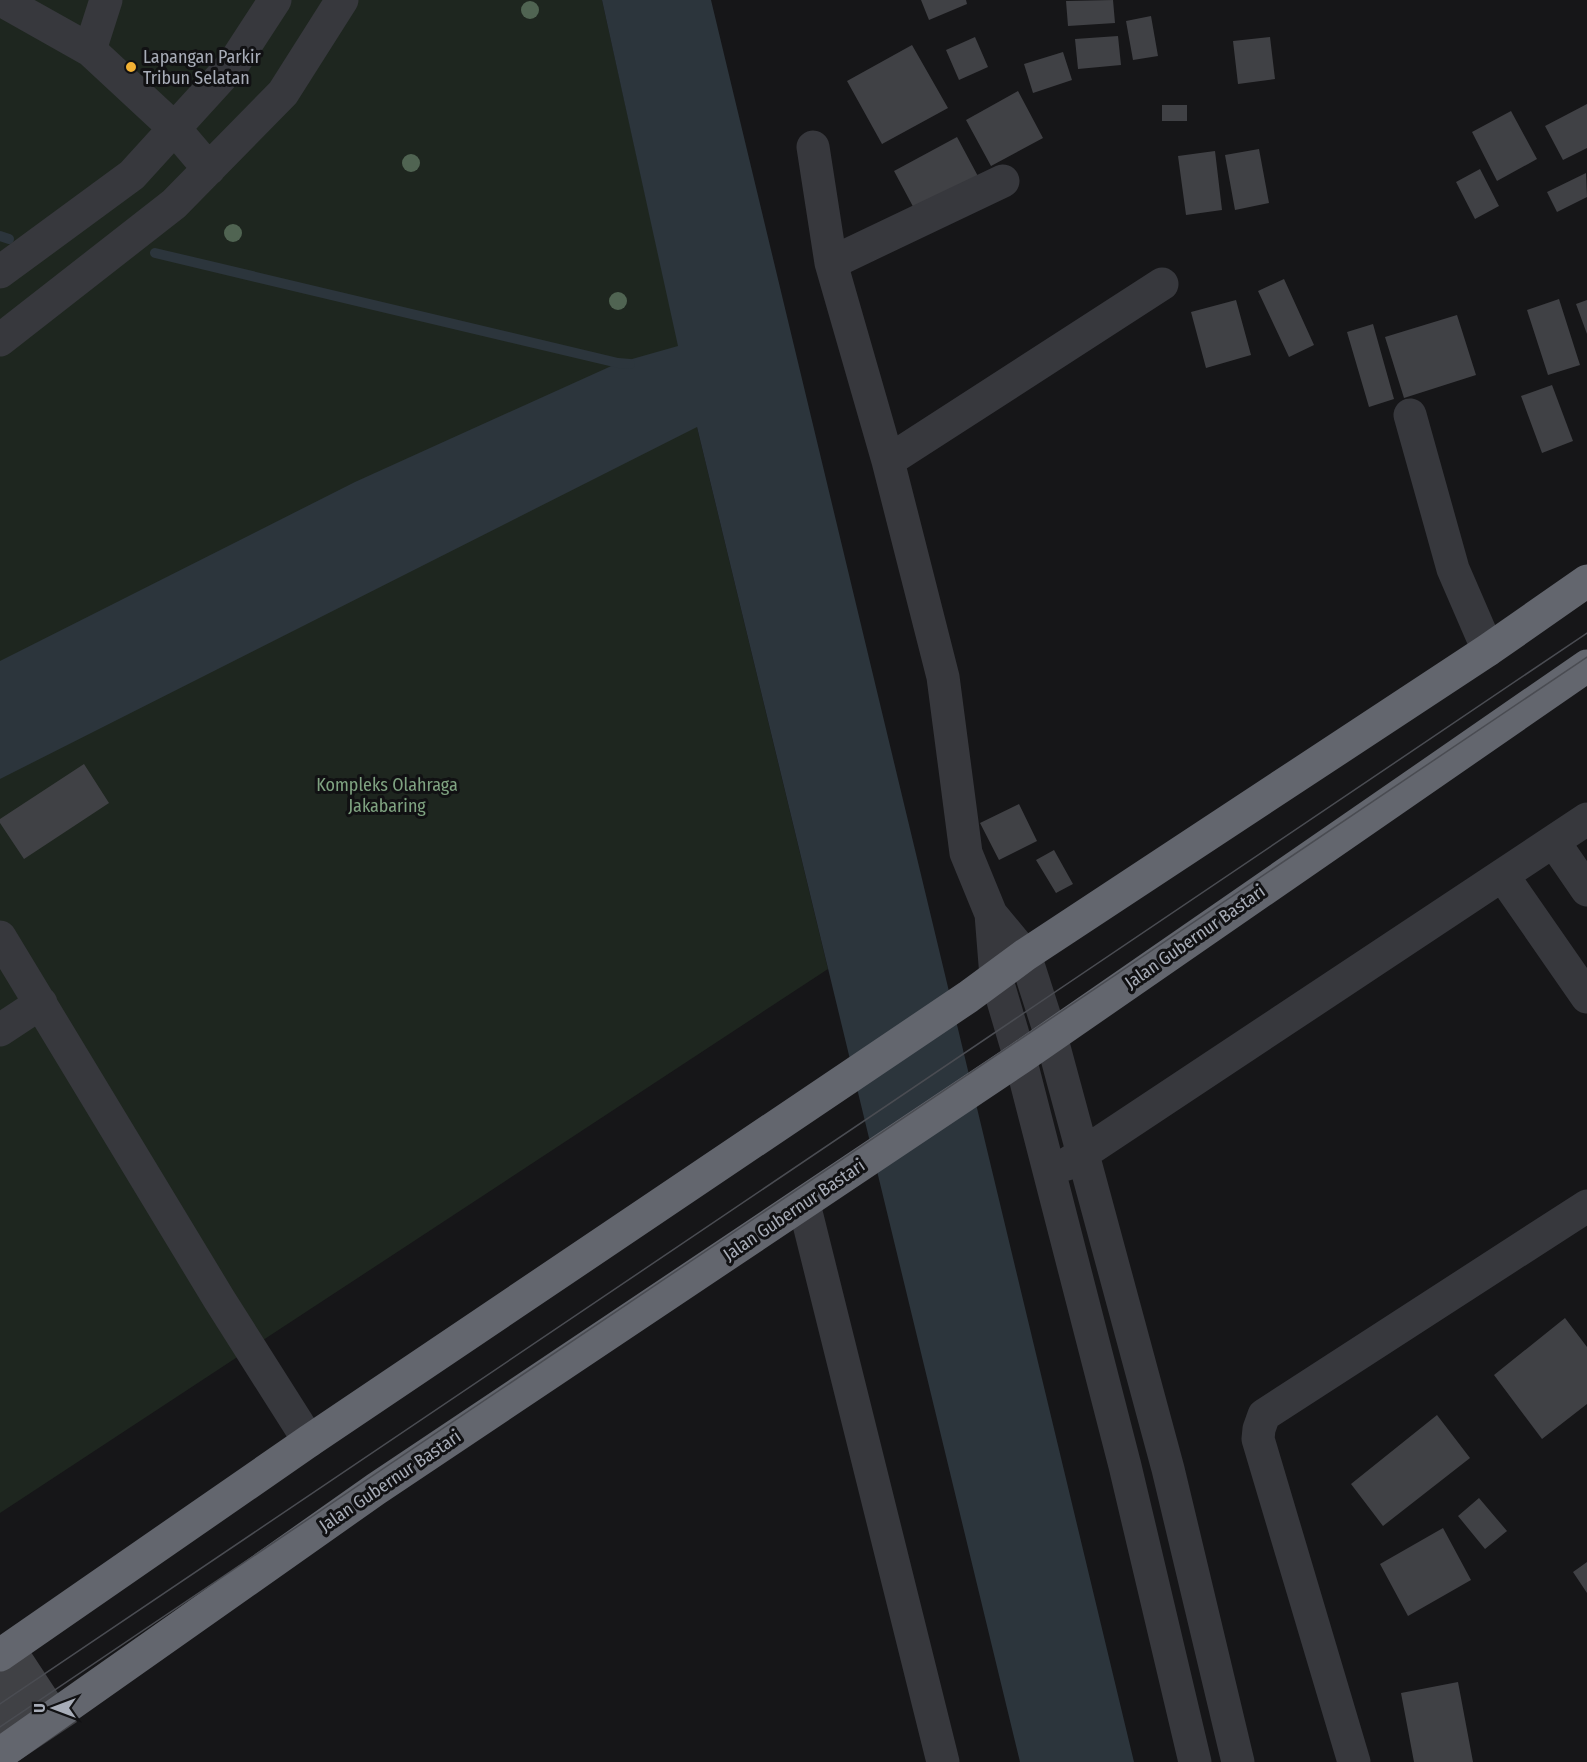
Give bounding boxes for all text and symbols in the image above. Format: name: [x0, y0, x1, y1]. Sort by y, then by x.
place label: Lapangan Parkir Tribun Selatan: [143, 46, 262, 89]
marker: Lapangan Parkir Tribun Selatan: [124, 60, 138, 74]
park label: Kompleks Olahraga Jakabaring: [316, 774, 458, 817]
street label: Jalan Gubernur Bastari: [1121, 880, 1269, 994]
street label: Jalan Gubernur Bastari: [719, 1154, 869, 1266]
street label: Jalan Gubernur Bastari: [315, 1425, 465, 1537]
north arrow: [24, 1678, 84, 1738]
text: U: [30, 1703, 49, 1713]

